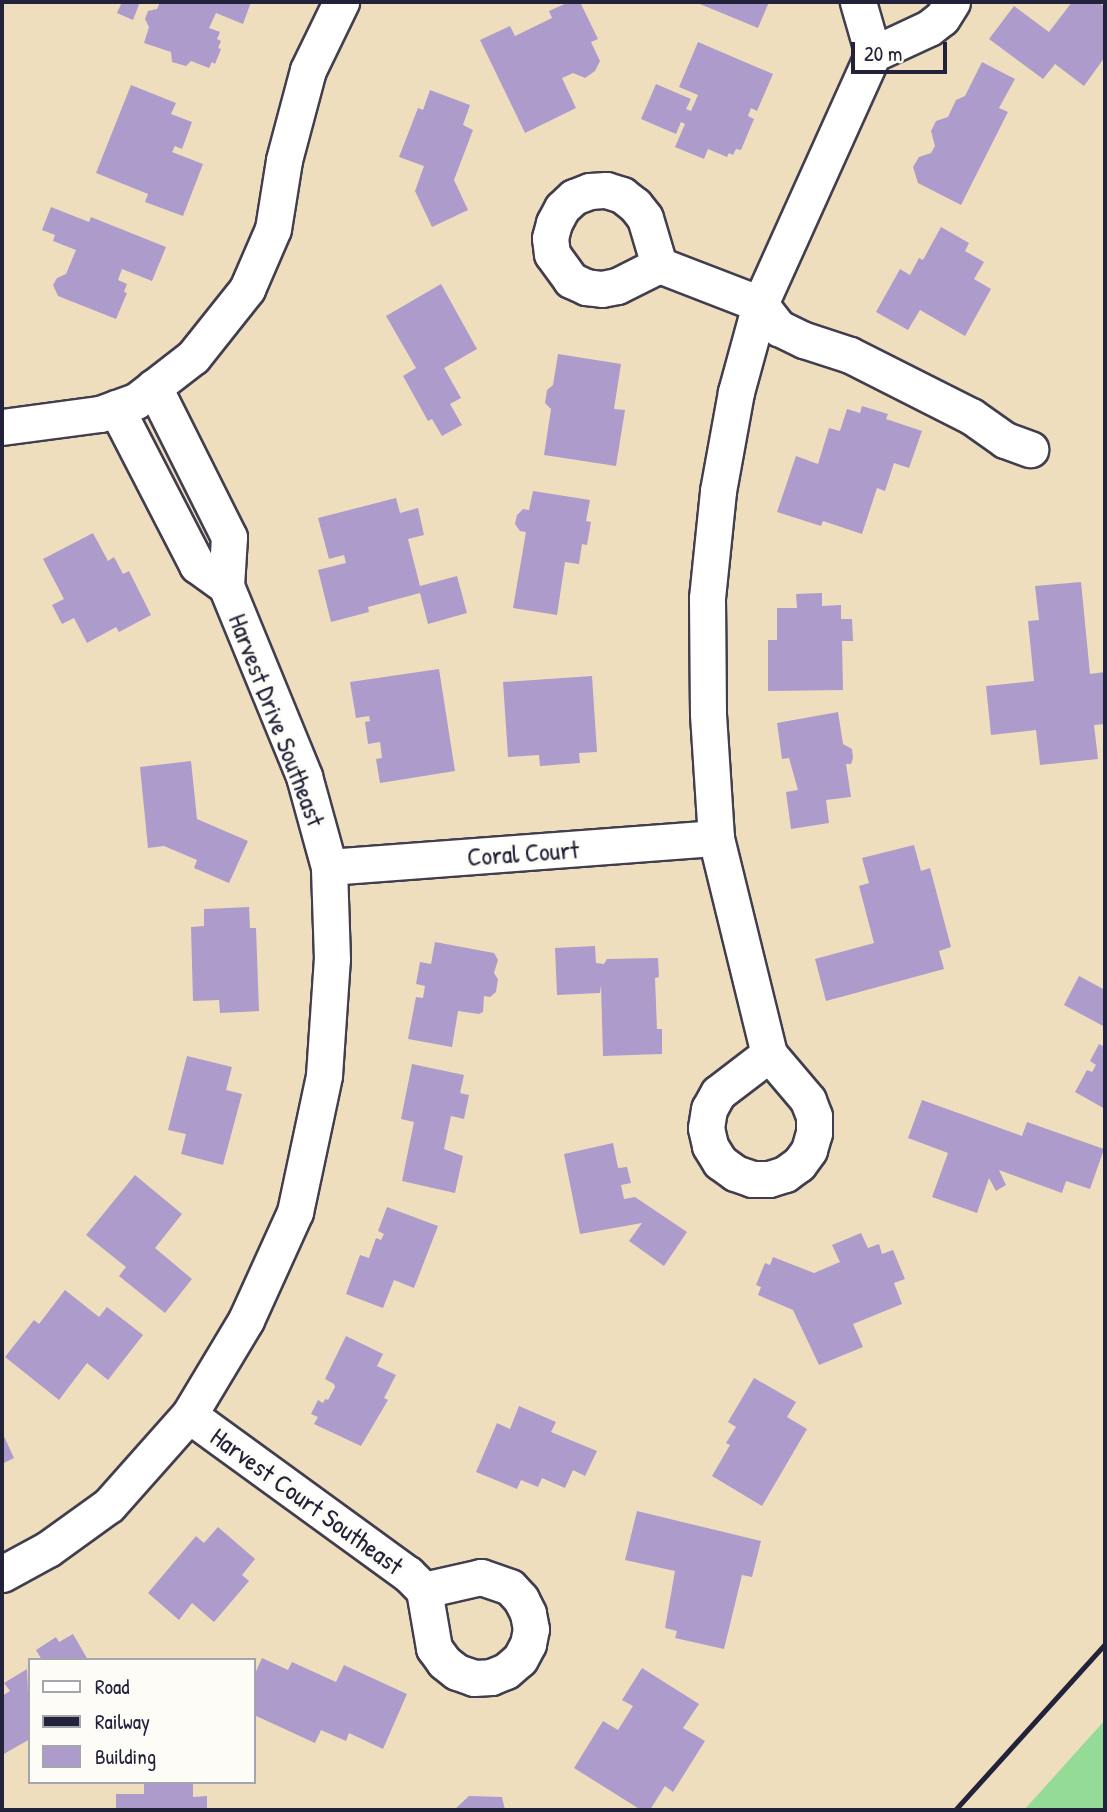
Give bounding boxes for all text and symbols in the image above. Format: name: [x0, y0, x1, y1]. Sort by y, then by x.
scale bar: [855, 28, 951, 72]
text: 20 m: [864, 39, 902, 68]
street label: Harvest Drive Southeast: [222, 609, 332, 831]
street label: Coral Court: [466, 834, 580, 872]
street label: Harvest Court Southeast: [205, 1421, 409, 1581]
legend: [28, 1658, 256, 1784]
text: Road: [95, 1672, 129, 1701]
text: Railway: [95, 1707, 150, 1736]
text: Building: [95, 1742, 156, 1771]

